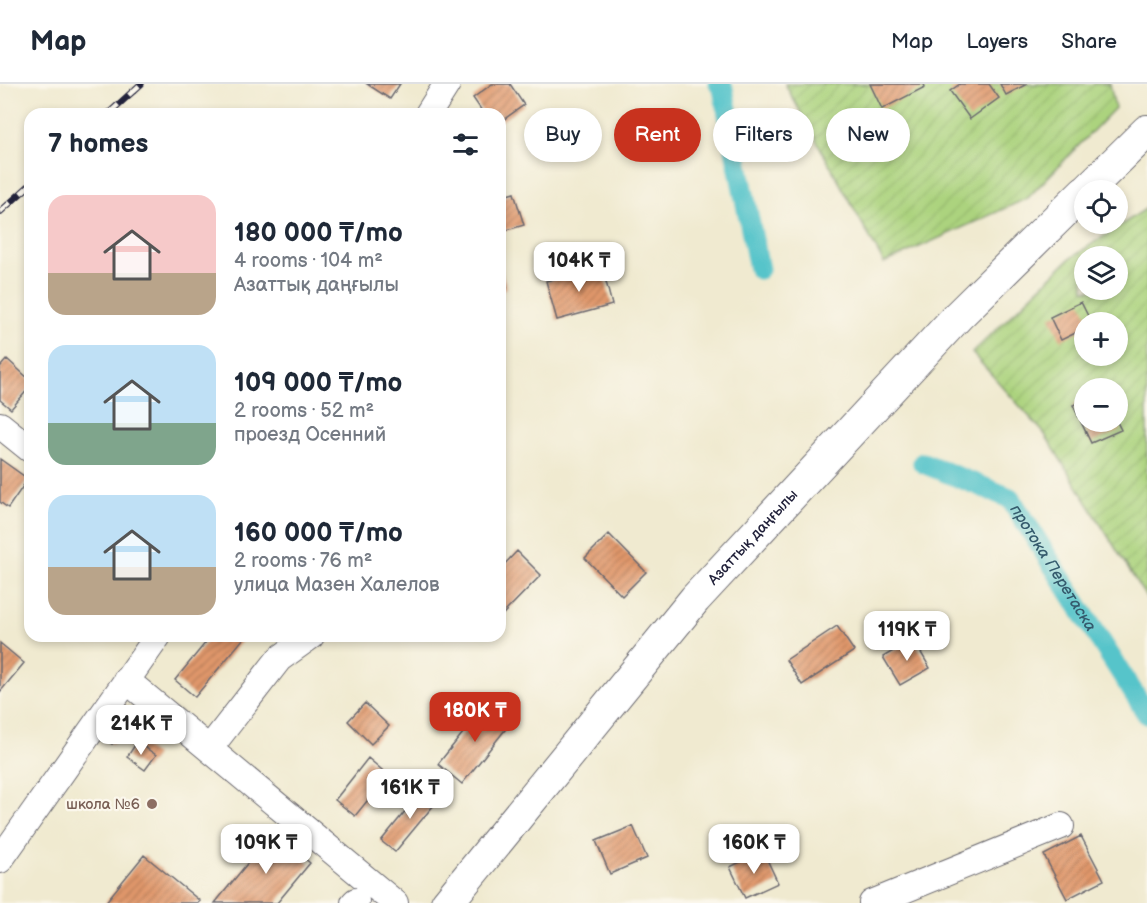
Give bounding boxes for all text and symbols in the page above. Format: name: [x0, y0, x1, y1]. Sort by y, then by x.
text: Map: [30, 25, 86, 58]
text: Map: [891, 29, 933, 54]
text: Layers: [966, 29, 1028, 54]
text: Share: [1061, 29, 1117, 54]
chip: Buy: [524, 108, 602, 162]
chip: Rent: [614, 108, 701, 162]
chip: Filters: [713, 108, 814, 162]
chip: New: [826, 108, 910, 162]
icon: filters: [449, 128, 482, 161]
text: 7 homes: [48, 129, 148, 160]
map controls: [1074, 180, 1128, 432]
button: locate: [1074, 180, 1128, 234]
text: 180 000 ₸/mo: [234, 218, 403, 249]
icon: home: [96, 219, 168, 291]
pin: 104K ₸: [530, 242, 628, 293]
button: layers: [1074, 246, 1128, 300]
text: 4 rooms · 104 m²: [234, 249, 383, 273]
text: 104K ₸: [548, 249, 610, 273]
text: Азаттық даңғылы: [234, 273, 399, 297]
button: +: [1074, 312, 1128, 366]
text: 109 000 ₸/mo: [234, 368, 402, 399]
icon: home: [96, 369, 168, 441]
button: −: [1074, 378, 1128, 432]
text: 2 rooms · 52 m²: [234, 399, 374, 423]
text: проезд Осенний: [234, 423, 386, 447]
street label: Азаттық даңғылы: [703, 486, 802, 590]
water label: протока Перетаска: [1006, 501, 1100, 635]
text: 160 000 ₸/mo: [234, 518, 403, 549]
icon: home: [96, 519, 168, 591]
text: 2 rooms · 76 m²: [234, 549, 372, 573]
text: улица Мазен Халелов: [234, 573, 439, 597]
pin: 119K ₸: [858, 611, 956, 662]
text: 119K ₸: [878, 618, 936, 642]
pin: 180K ₸: [426, 692, 524, 743]
text: 180K ₸: [444, 699, 506, 723]
pin: 214K ₸: [92, 705, 190, 756]
text: 214K ₸: [110, 712, 172, 736]
pin: 161K ₸: [361, 769, 459, 820]
text: 161K ₸: [381, 776, 439, 800]
place label: школа №6: [66, 795, 140, 814]
marker: школа №6: [145, 797, 159, 811]
pin: 109K ₸: [217, 824, 315, 875]
pin: 160K ₸: [705, 824, 803, 875]
text: 109K ₸: [235, 831, 297, 855]
text: 160K ₸: [723, 831, 785, 855]

